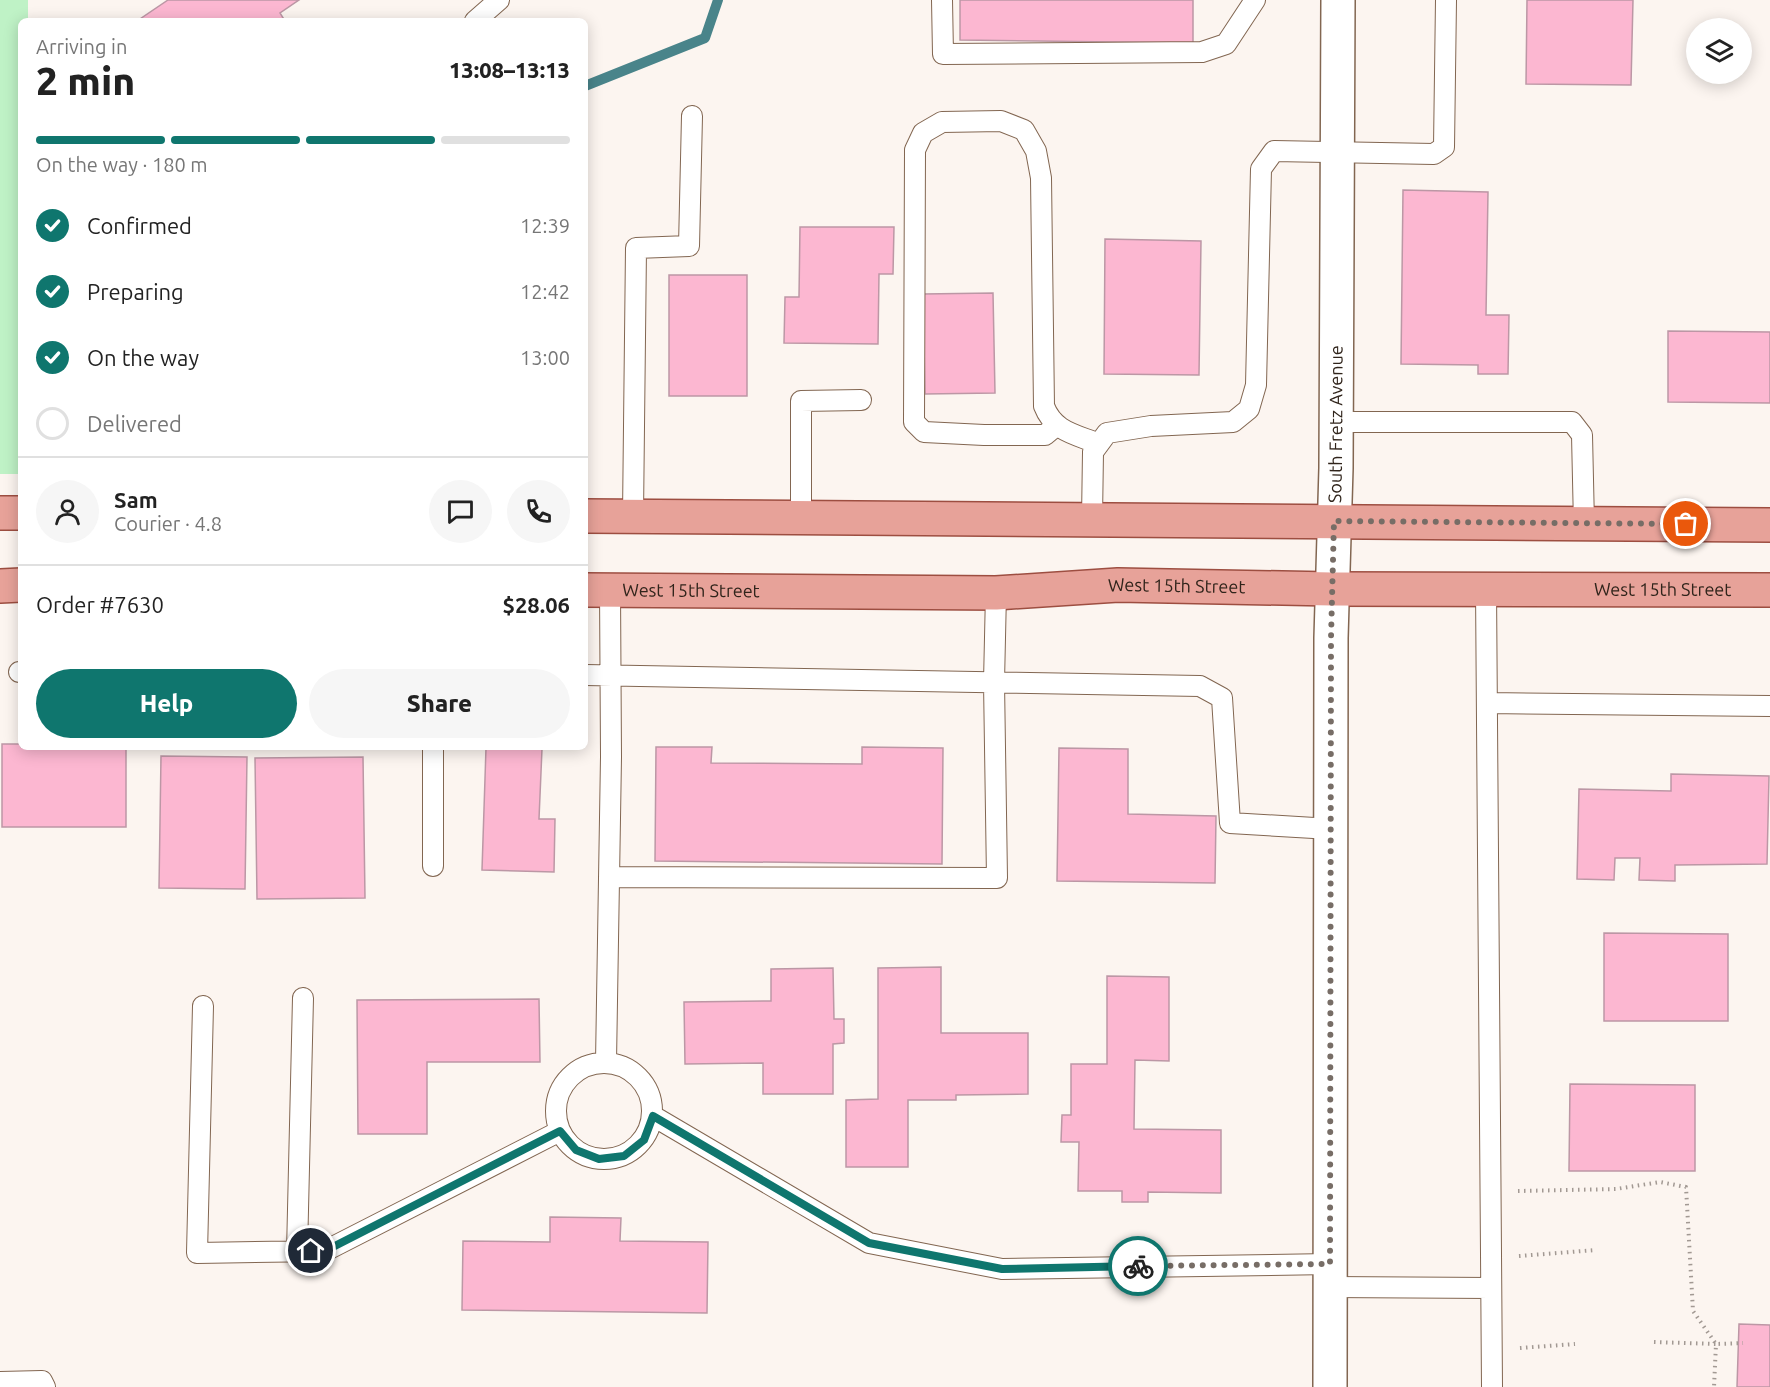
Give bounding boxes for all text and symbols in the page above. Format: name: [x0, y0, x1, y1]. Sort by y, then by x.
map controls: [1686, 18, 1752, 84]
button: layers: [1686, 18, 1752, 84]
text: Arriving in: [36, 35, 127, 58]
text: 13:08–13:13: [449, 57, 570, 82]
text: 2 min: [36, 59, 135, 102]
text: On the way · 180 m: [36, 153, 208, 176]
icon: check: [36, 209, 69, 242]
text: Confirmed: [87, 213, 192, 238]
text: 12:39: [520, 214, 570, 237]
icon: check: [36, 275, 69, 308]
text: Preparing: [87, 279, 184, 304]
text: 12:42: [520, 280, 570, 303]
icon: check: [36, 341, 69, 374]
text: On the way: [87, 345, 199, 370]
street label: South Fretz Avenue: [1324, 345, 1346, 503]
text: 13:00: [520, 346, 570, 369]
text: Delivered: [87, 411, 182, 436]
button: person: [36, 480, 99, 543]
button: chat: [429, 480, 492, 543]
button: phone: [507, 480, 570, 543]
text: Sam: [114, 487, 158, 512]
pin: [1660, 498, 1711, 549]
icon: bag: [1669, 507, 1702, 540]
text: Courier · 4.8: [114, 512, 222, 535]
street label: West 15th Street: [1107, 574, 1246, 596]
street label: West 15th Street: [622, 579, 760, 600]
street label: West 15th Street: [1594, 579, 1731, 599]
text: Order #7630: [36, 592, 164, 617]
text: $28.06: [503, 592, 570, 617]
button: Help: [36, 669, 297, 738]
button: Share: [309, 669, 570, 738]
pin: [285, 1225, 336, 1276]
icon: home: [294, 1234, 327, 1267]
courier: [1108, 1236, 1168, 1296]
icon: bike: [1122, 1250, 1155, 1283]

